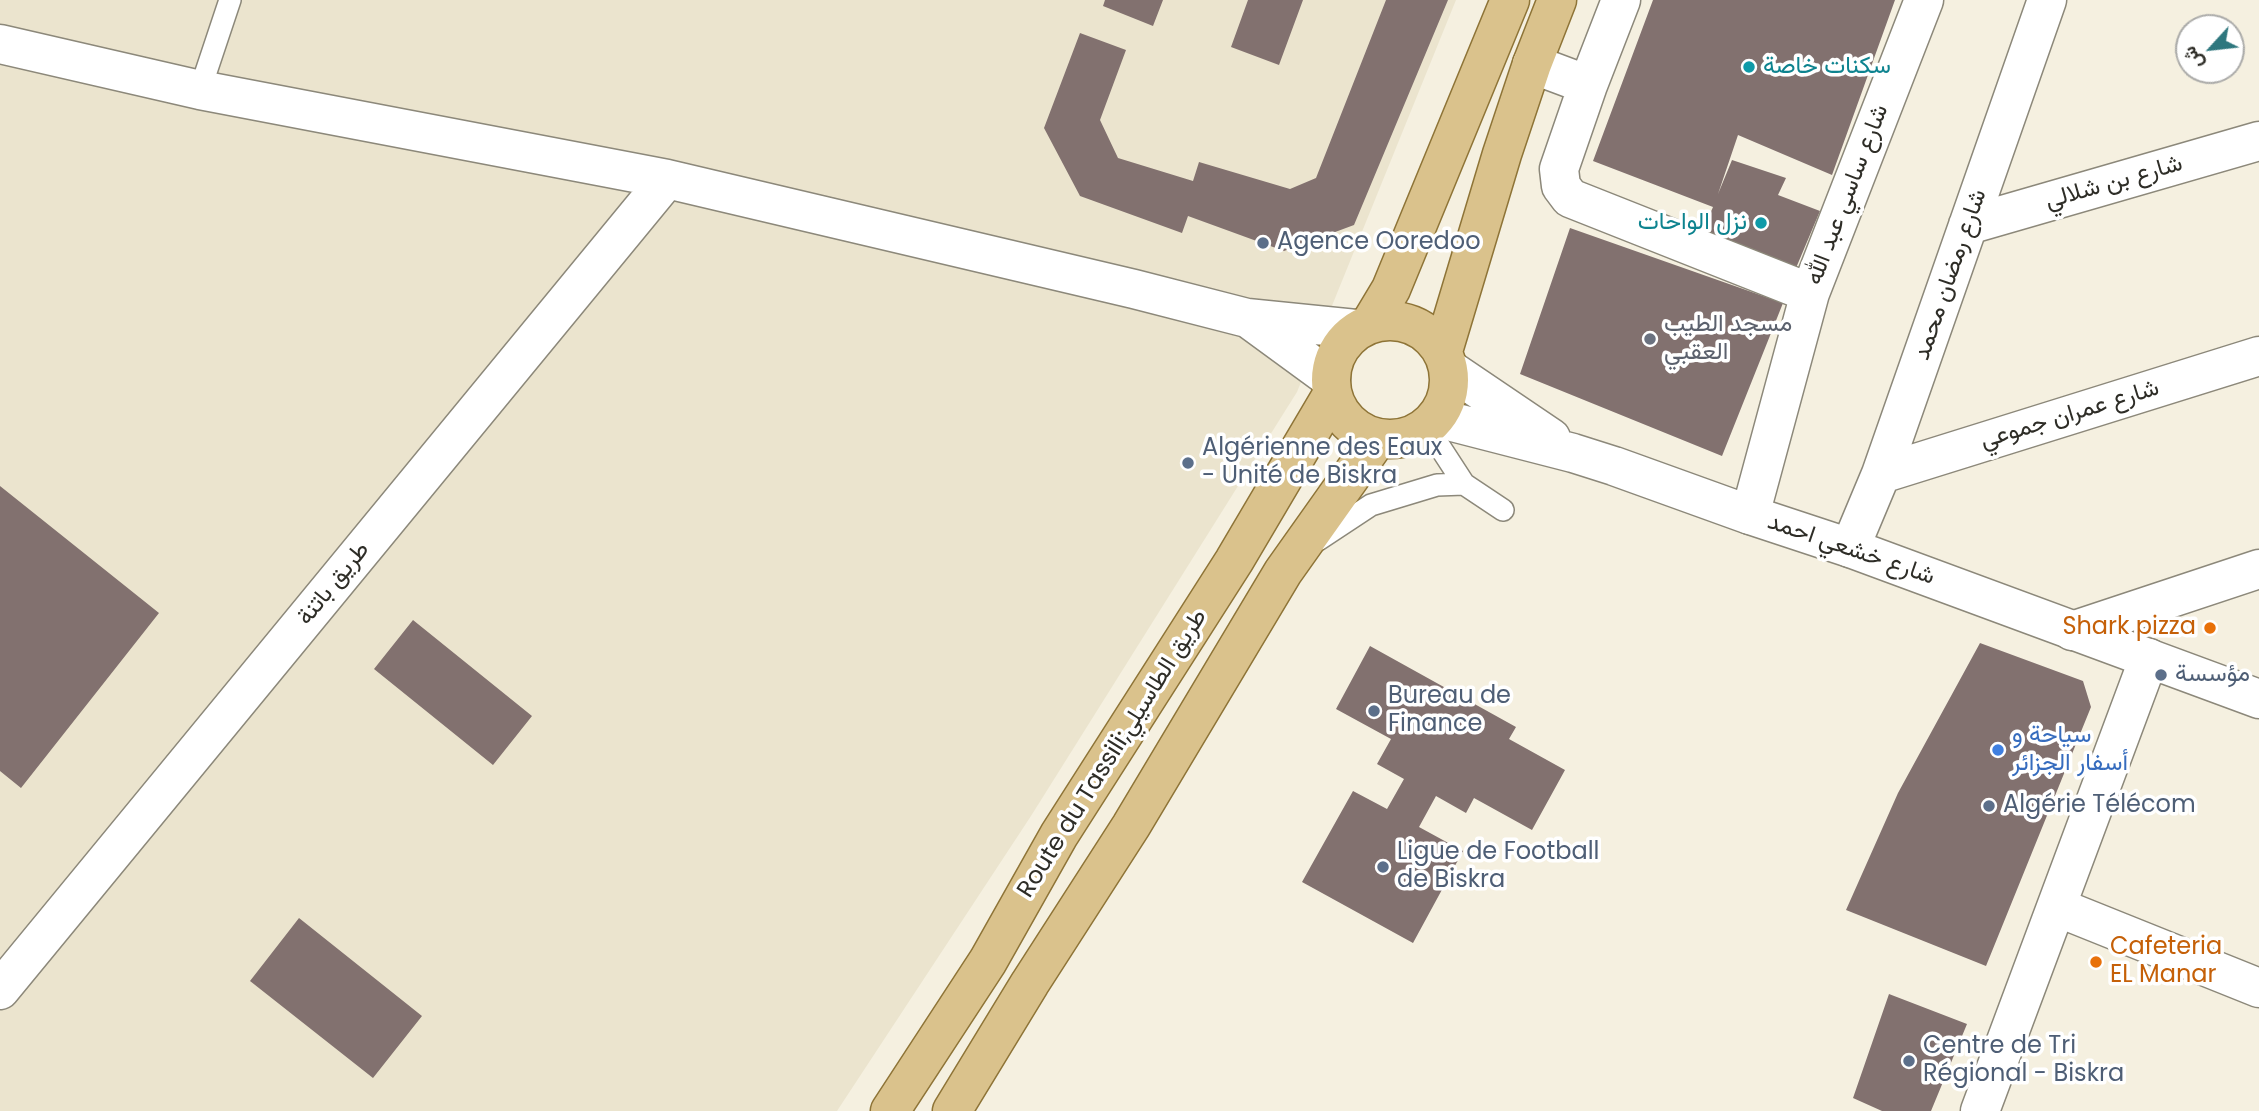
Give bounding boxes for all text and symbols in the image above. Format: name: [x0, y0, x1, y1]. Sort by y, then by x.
north arrow: [2175, 14, 2245, 84]
text: ش: [2175, 42, 2210, 74]
place label: سكنات خاصة: [1763, 53, 1891, 81]
marker: سكنات خاصة: [1741, 59, 1757, 75]
street label: شارع ساسي عبد الله: [1800, 101, 1896, 289]
street label: شارع بن شلالي: [2042, 150, 2186, 216]
street label: شارع رمضان محمد: [1908, 186, 1994, 364]
place label: نزل الواحات: [1638, 209, 1747, 237]
marker: نزل الواحات: [1753, 215, 1769, 231]
place label: Agence Ooredoo: [1277, 229, 1480, 257]
marker: Agence Ooredoo: [1255, 235, 1271, 251]
place label: مسجد الطيب العقبي: [1664, 311, 1792, 367]
marker: مسجد الطيب العقبي: [1642, 331, 1658, 347]
street label: شارع عمران جموعي: [1977, 374, 2163, 456]
place label: Algérienne des Eaux - Unité de Biskra: [1202, 435, 1442, 491]
marker: Algérienne des Eaux - Unité de Biskra: [1180, 455, 1196, 471]
street label: شارع خشعي احمد: [1764, 508, 1938, 592]
street label: طريق باتنة: [292, 536, 376, 632]
street label: Route du Tassili;طريق الطاسيلي: [1012, 604, 1214, 904]
place label: Shark pizza: [2062, 614, 2196, 642]
marker: Shark pizza: [2202, 620, 2218, 636]
place label: مؤسسة: [2175, 661, 2250, 689]
marker: مؤسسة: [2153, 667, 2169, 683]
place label: Bureau de Finance: [1388, 683, 1511, 739]
marker: Bureau de Finance: [1366, 703, 1382, 719]
place label: سياحة و أسفار الجزائر: [2012, 722, 2128, 778]
marker: سياحة و أسفار الجزائر: [1990, 742, 2006, 758]
place label: Algérie Télécom: [2003, 792, 2196, 820]
marker: Algérie Télécom: [1981, 798, 1997, 814]
place label: Ligue de Football de Biskra: [1397, 839, 1599, 895]
marker: Ligue de Football de Biskra: [1375, 859, 1391, 875]
place label: Cafeteria EL Manar: [2110, 934, 2222, 990]
marker: Cafeteria EL Manar: [2088, 954, 2104, 970]
place label: Centre de Tri Régional - Biskra: [1923, 1033, 2124, 1089]
marker: Centre de Tri Régional - Biskra: [1901, 1053, 1917, 1069]

